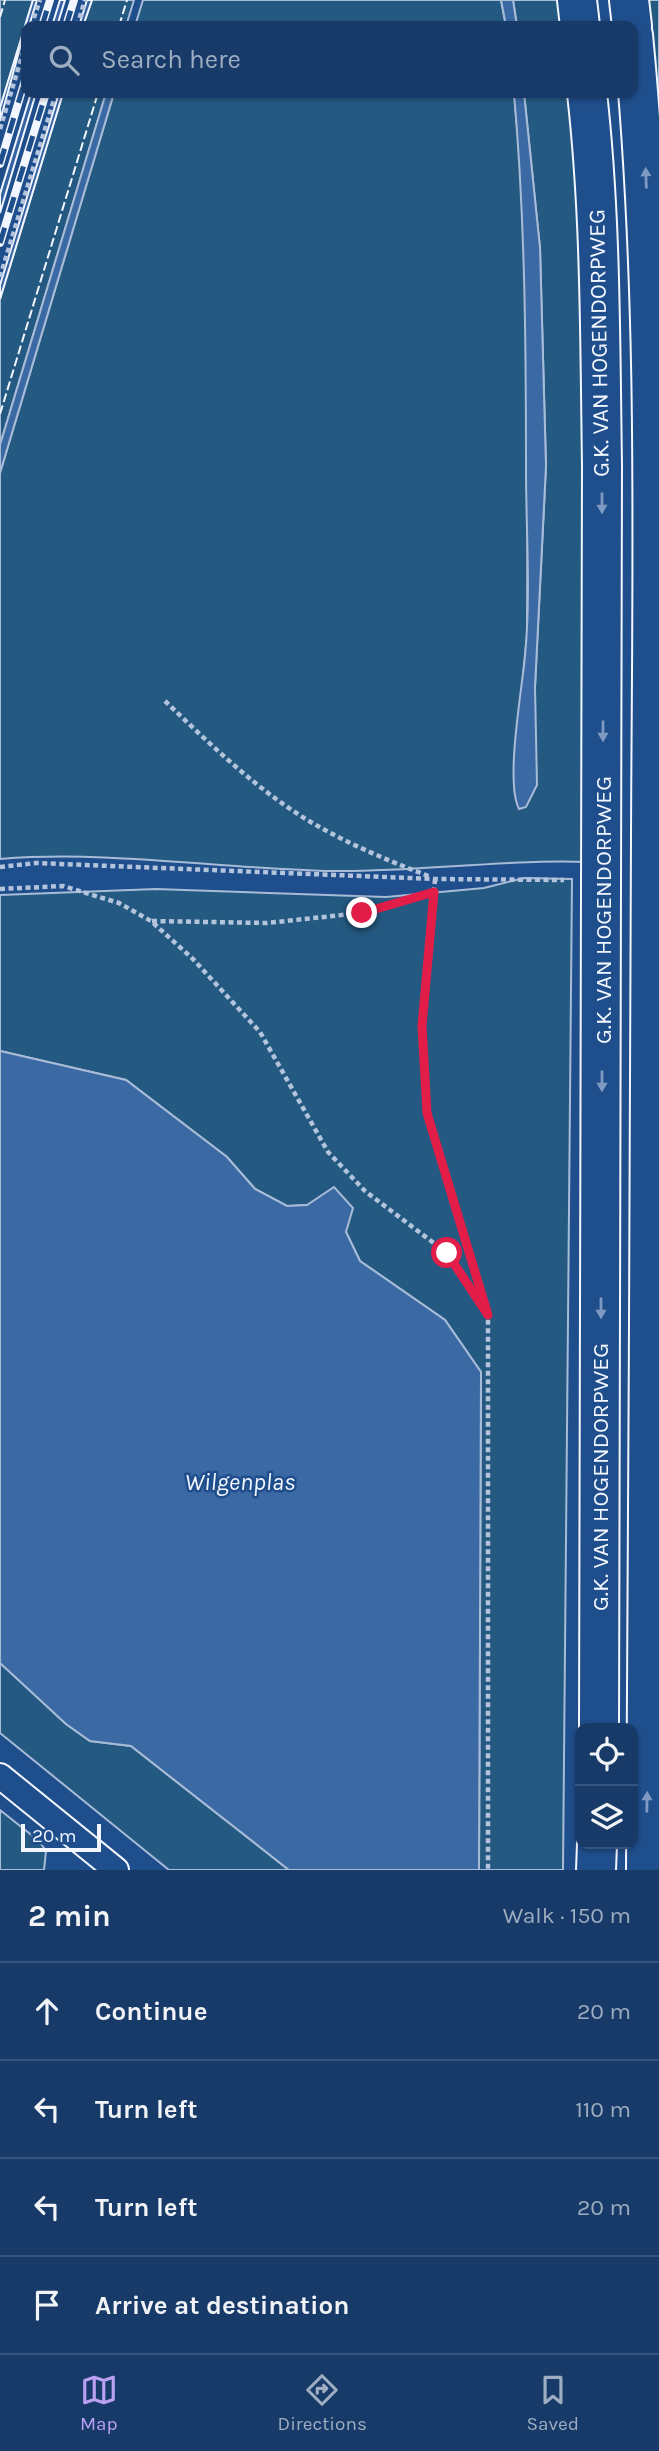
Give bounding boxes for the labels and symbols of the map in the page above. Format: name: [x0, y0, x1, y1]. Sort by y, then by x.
one-way arrow: [640, 167, 652, 189]
street label: G.K. VAN HOGENDORPWEG: [583, 209, 615, 477]
one-way arrow: [596, 493, 608, 515]
one-way arrow: [597, 720, 609, 742]
street label: G.K. VAN HOGENDORPWEG: [590, 776, 617, 1044]
route end: [346, 897, 377, 928]
one-way arrow: [596, 1070, 608, 1092]
route start: [431, 1237, 462, 1268]
one-way arrow: [595, 1298, 607, 1320]
street label: G.K. VAN HOGENDORPWEG: [587, 1343, 614, 1611]
water label: Wilgenplas: [185, 1468, 295, 1496]
one-way arrow: [641, 1791, 652, 1813]
scale bar: [21, 1821, 102, 1853]

